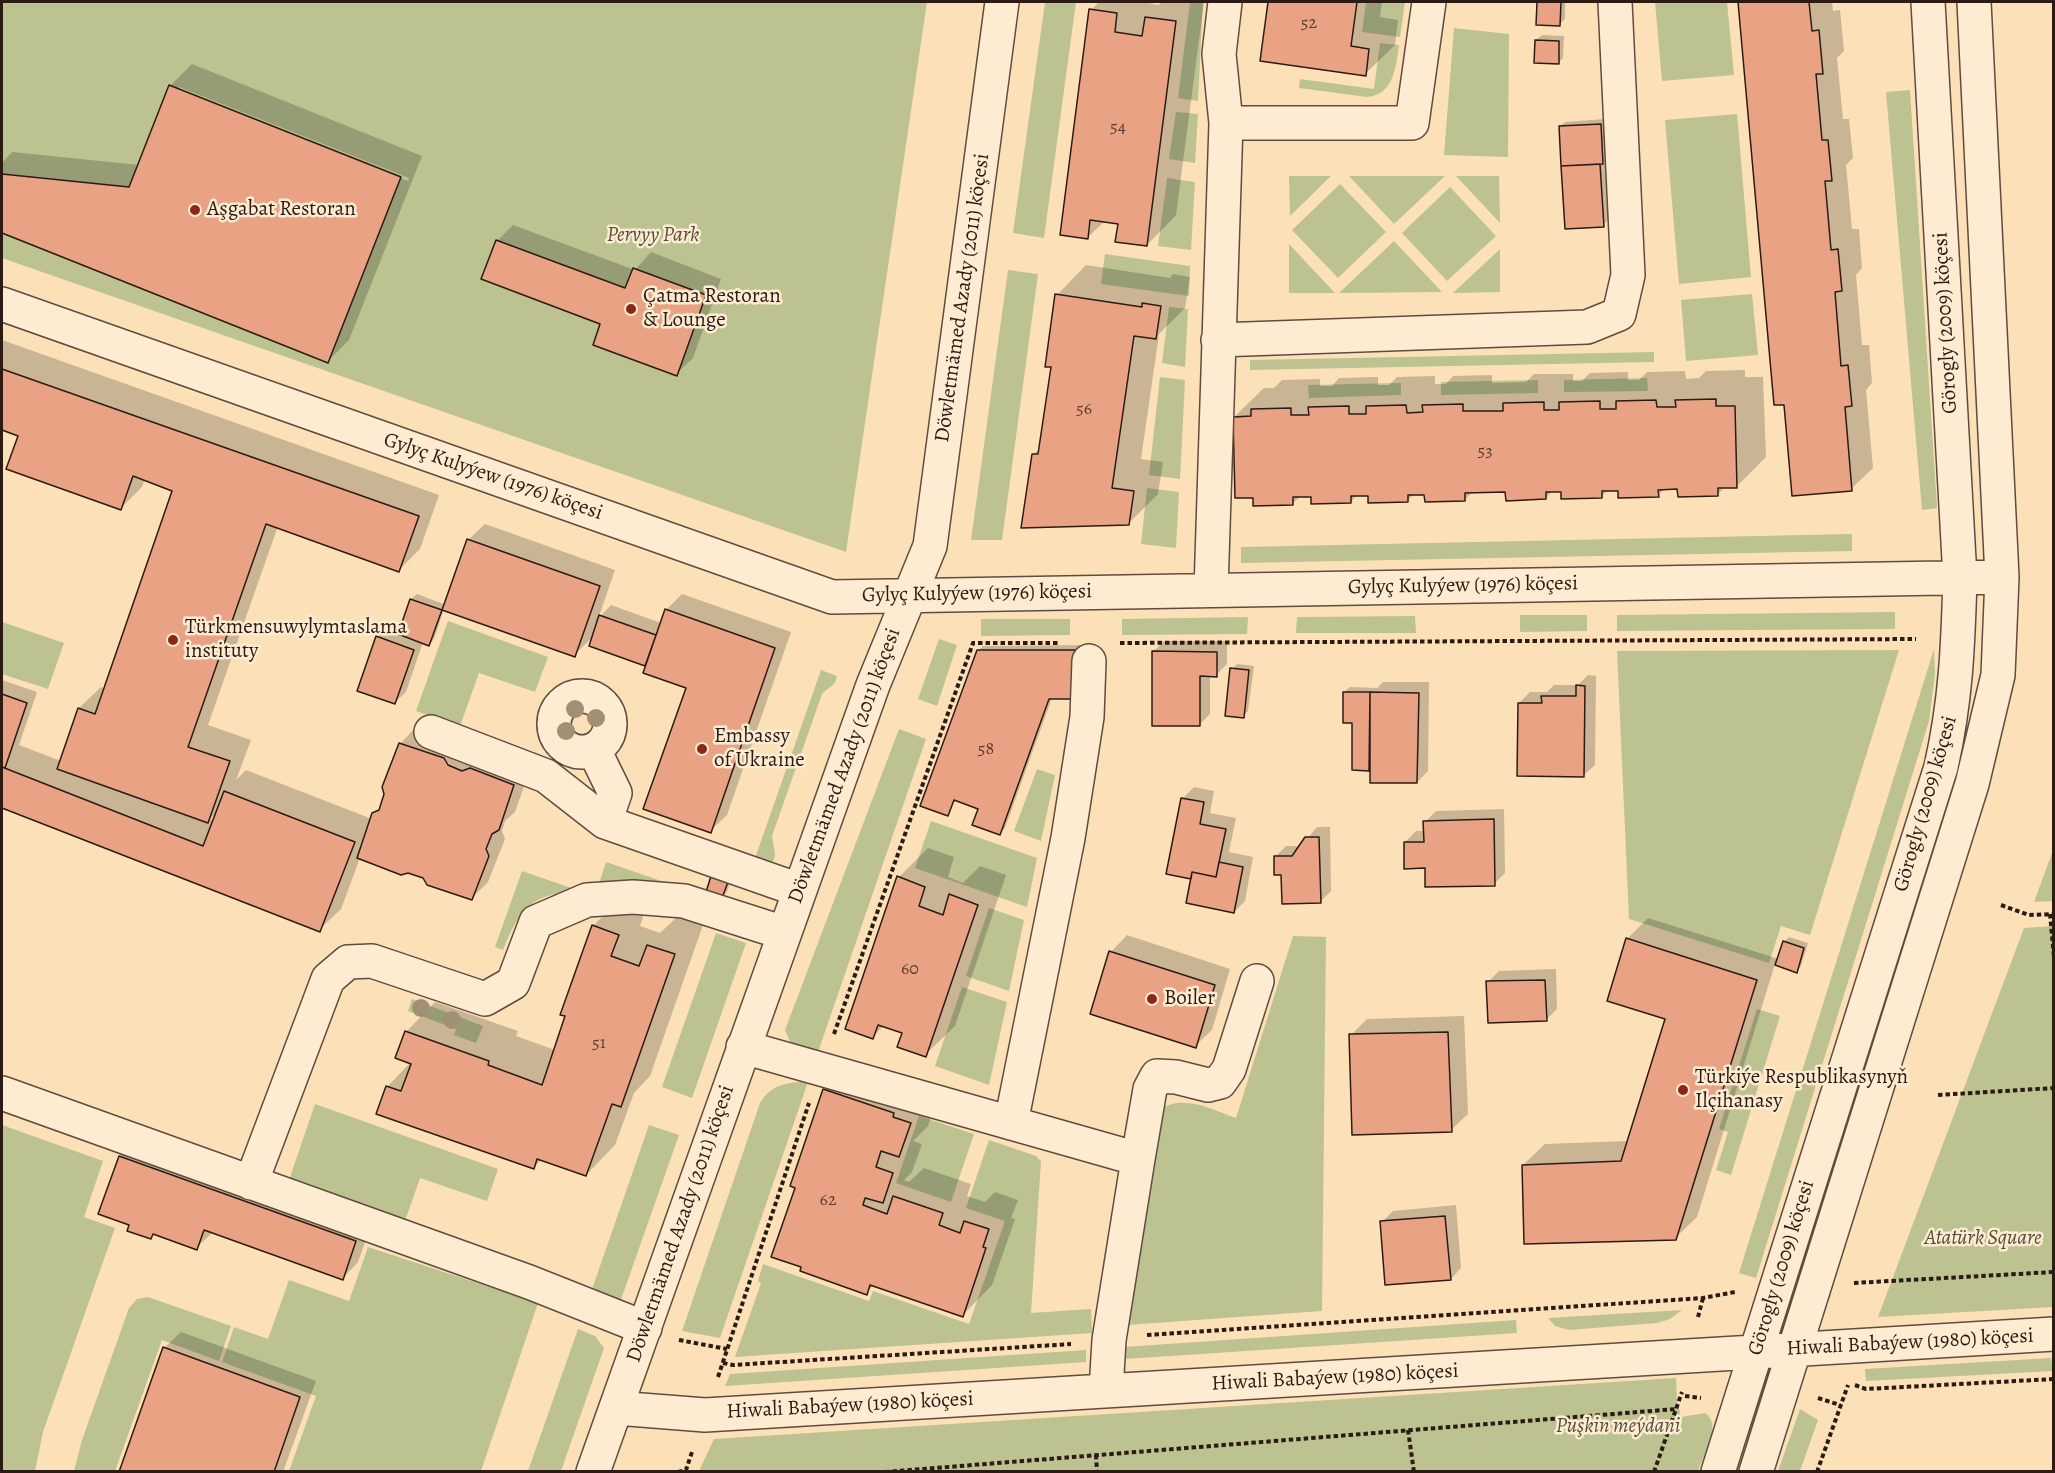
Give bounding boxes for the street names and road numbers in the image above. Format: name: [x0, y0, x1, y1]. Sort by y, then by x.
street label: Döwletmämed Azady (2011) köçesi: [930, 152, 996, 444]
street label: Görogly (2009) köçesi: [1929, 231, 1963, 415]
street label: Gylyç Kulyýew (1976) köçesi: [380, 428, 606, 526]
street label: Gylyç Kulyýew (1976) köçesi: [1348, 571, 1578, 601]
street label: Gylyç Kulyýew (1976) köçesi: [862, 579, 1092, 609]
street label: Döwletmämed Azady (2011) köçesi: [783, 625, 907, 907]
street label: Görogly (2009) köçesi: [1889, 713, 1963, 895]
street label: Döwletmämed Azady (2011) köçesi: [622, 1082, 740, 1366]
street label: Görogly (2009) köçesi: [1743, 1177, 1821, 1359]
street label: Hiwali Babaýew (1980) köçesi: [1786, 1324, 2034, 1362]
street label: Hiwali Babaýew (1980) köçesi: [1211, 1359, 1459, 1397]
street label: Hiwali Babaýew (1980) köçesi: [726, 1387, 974, 1425]

